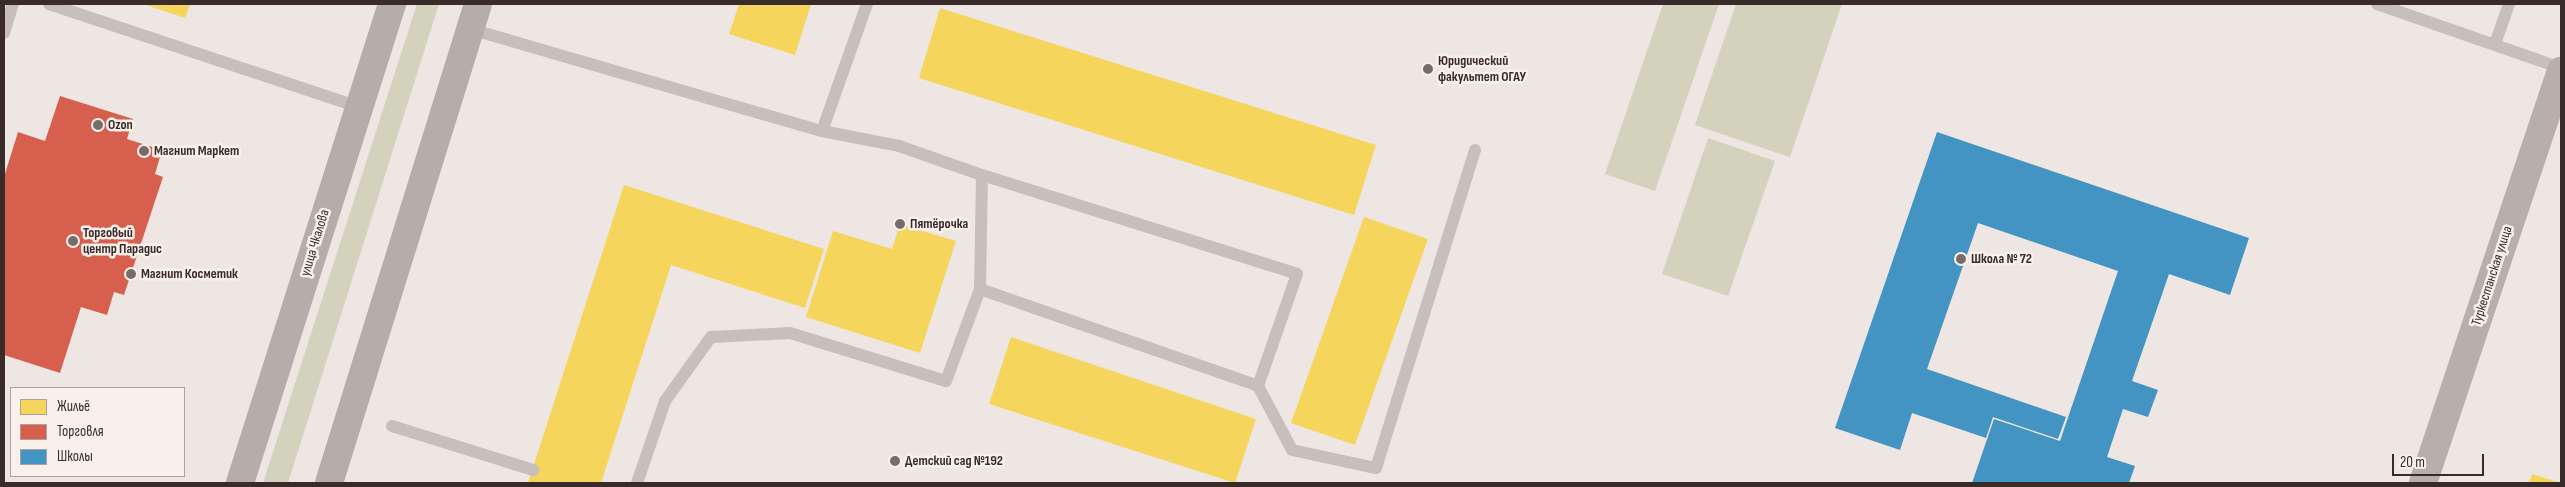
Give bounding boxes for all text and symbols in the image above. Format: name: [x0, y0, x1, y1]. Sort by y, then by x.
place label: Юридический факультет ОГАУ: [1438, 53, 1526, 85]
marker: Юридический факультет ОГАУ: [1422, 63, 1434, 75]
place label: Ozon: [108, 117, 133, 133]
marker: Ozon: [92, 119, 104, 131]
place label: Магнит Маркет: [154, 143, 239, 159]
marker: Магнит Маркет: [138, 145, 150, 157]
street label: улица Чкалова: [297, 208, 333, 278]
place label: Пятёрочка: [910, 216, 968, 232]
marker: Пятёрочка: [894, 218, 906, 230]
street label: Туркестанская улица: [2468, 224, 2516, 328]
place label: Торговый центр Парадис: [83, 225, 162, 258]
marker: Торговый центр Парадис: [67, 235, 79, 247]
place label: Школа № 72: [1971, 251, 2032, 267]
marker: Школа № 72: [1955, 253, 1967, 265]
place label: Магнит Косметик: [141, 266, 238, 282]
marker: Магнит Косметик: [125, 268, 137, 280]
legend: [10, 387, 185, 477]
text: Жильё: [57, 397, 90, 416]
text: Торговля: [57, 422, 104, 441]
scale bar: [2395, 444, 2488, 476]
text: Школы: [57, 447, 93, 466]
place label: Детский сад №192: [905, 453, 1003, 469]
text: 20 m: [2400, 453, 2425, 472]
marker: Детский сад №192: [889, 455, 901, 467]

